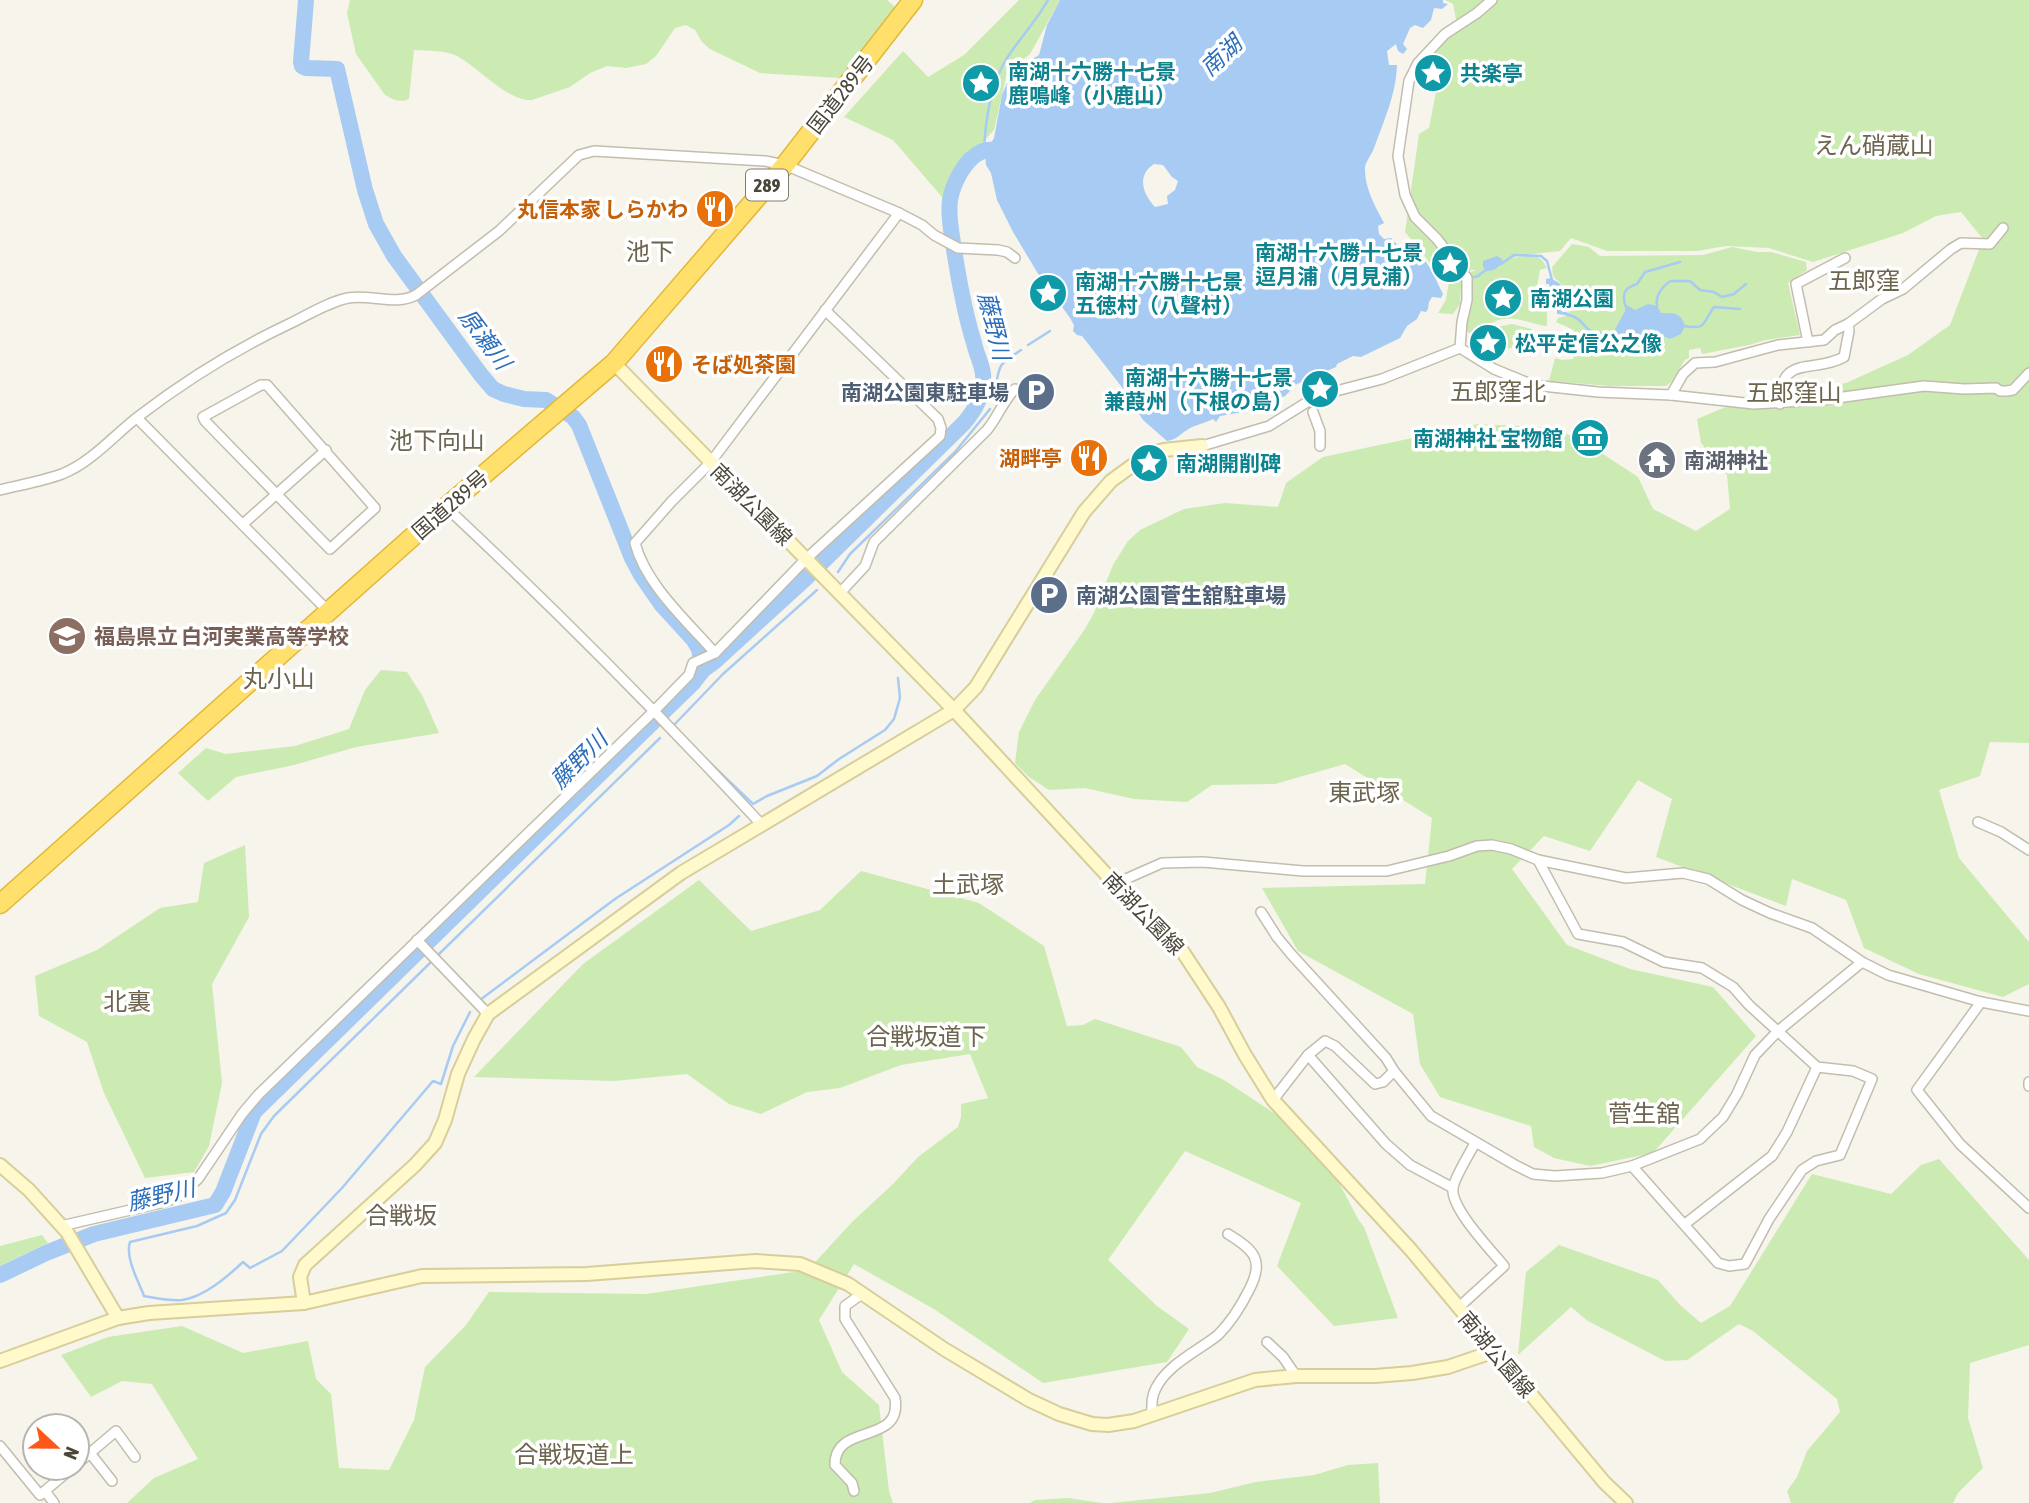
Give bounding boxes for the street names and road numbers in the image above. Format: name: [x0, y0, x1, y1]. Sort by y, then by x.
street label: 国道289号: [802, 50, 878, 138]
road number: 289: [746, 169, 788, 200]
street label: 南湖公園線: [706, 458, 798, 550]
street label: 国道289号: [407, 465, 493, 543]
street label: 南湖公園線: [1099, 867, 1189, 959]
street label: 南湖公園線: [1454, 1306, 1540, 1402]

